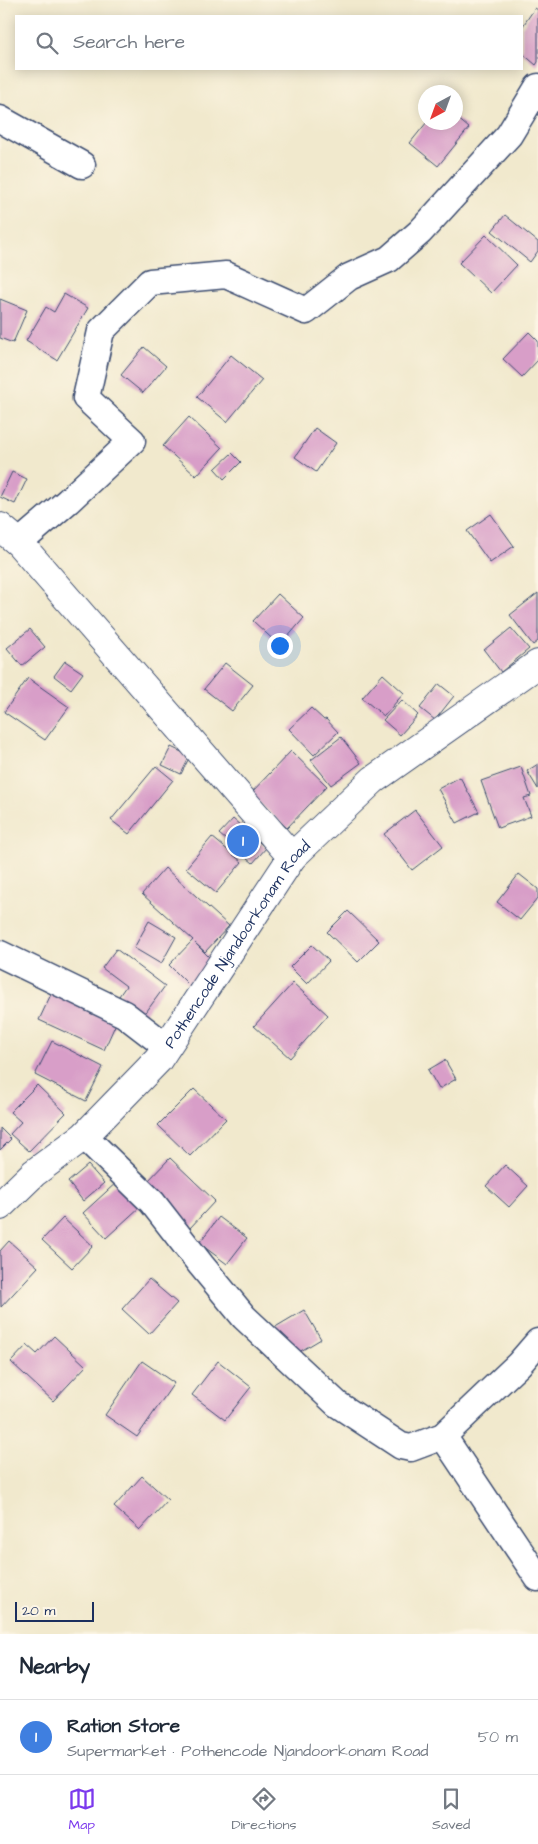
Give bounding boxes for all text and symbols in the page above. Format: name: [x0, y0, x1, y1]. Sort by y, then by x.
search box: [15, 15, 523, 70]
icon: search: [33, 29, 61, 57]
text: Search here: [73, 29, 185, 56]
north arrow: [418, 85, 463, 130]
your location: [267, 633, 293, 659]
pin: 1: [227, 822, 259, 860]
street label: Pothencode Njandoorkonam Road: [159, 835, 315, 1053]
scale bar: [15, 1599, 94, 1622]
text: 20 m: [22, 1601, 55, 1621]
text: Nearby: [20, 1652, 90, 1681]
text: Ration Store: [67, 1713, 180, 1740]
text: 1: [35, 1726, 37, 1748]
text: 50 m: [478, 1726, 518, 1748]
text: Supermarket · Pothencode Njandoorkonam Road: [67, 1740, 429, 1762]
tab: Map: [68, 1785, 96, 1835]
tab: Directions: [231, 1785, 296, 1835]
tab: Saved: [432, 1785, 470, 1835]

